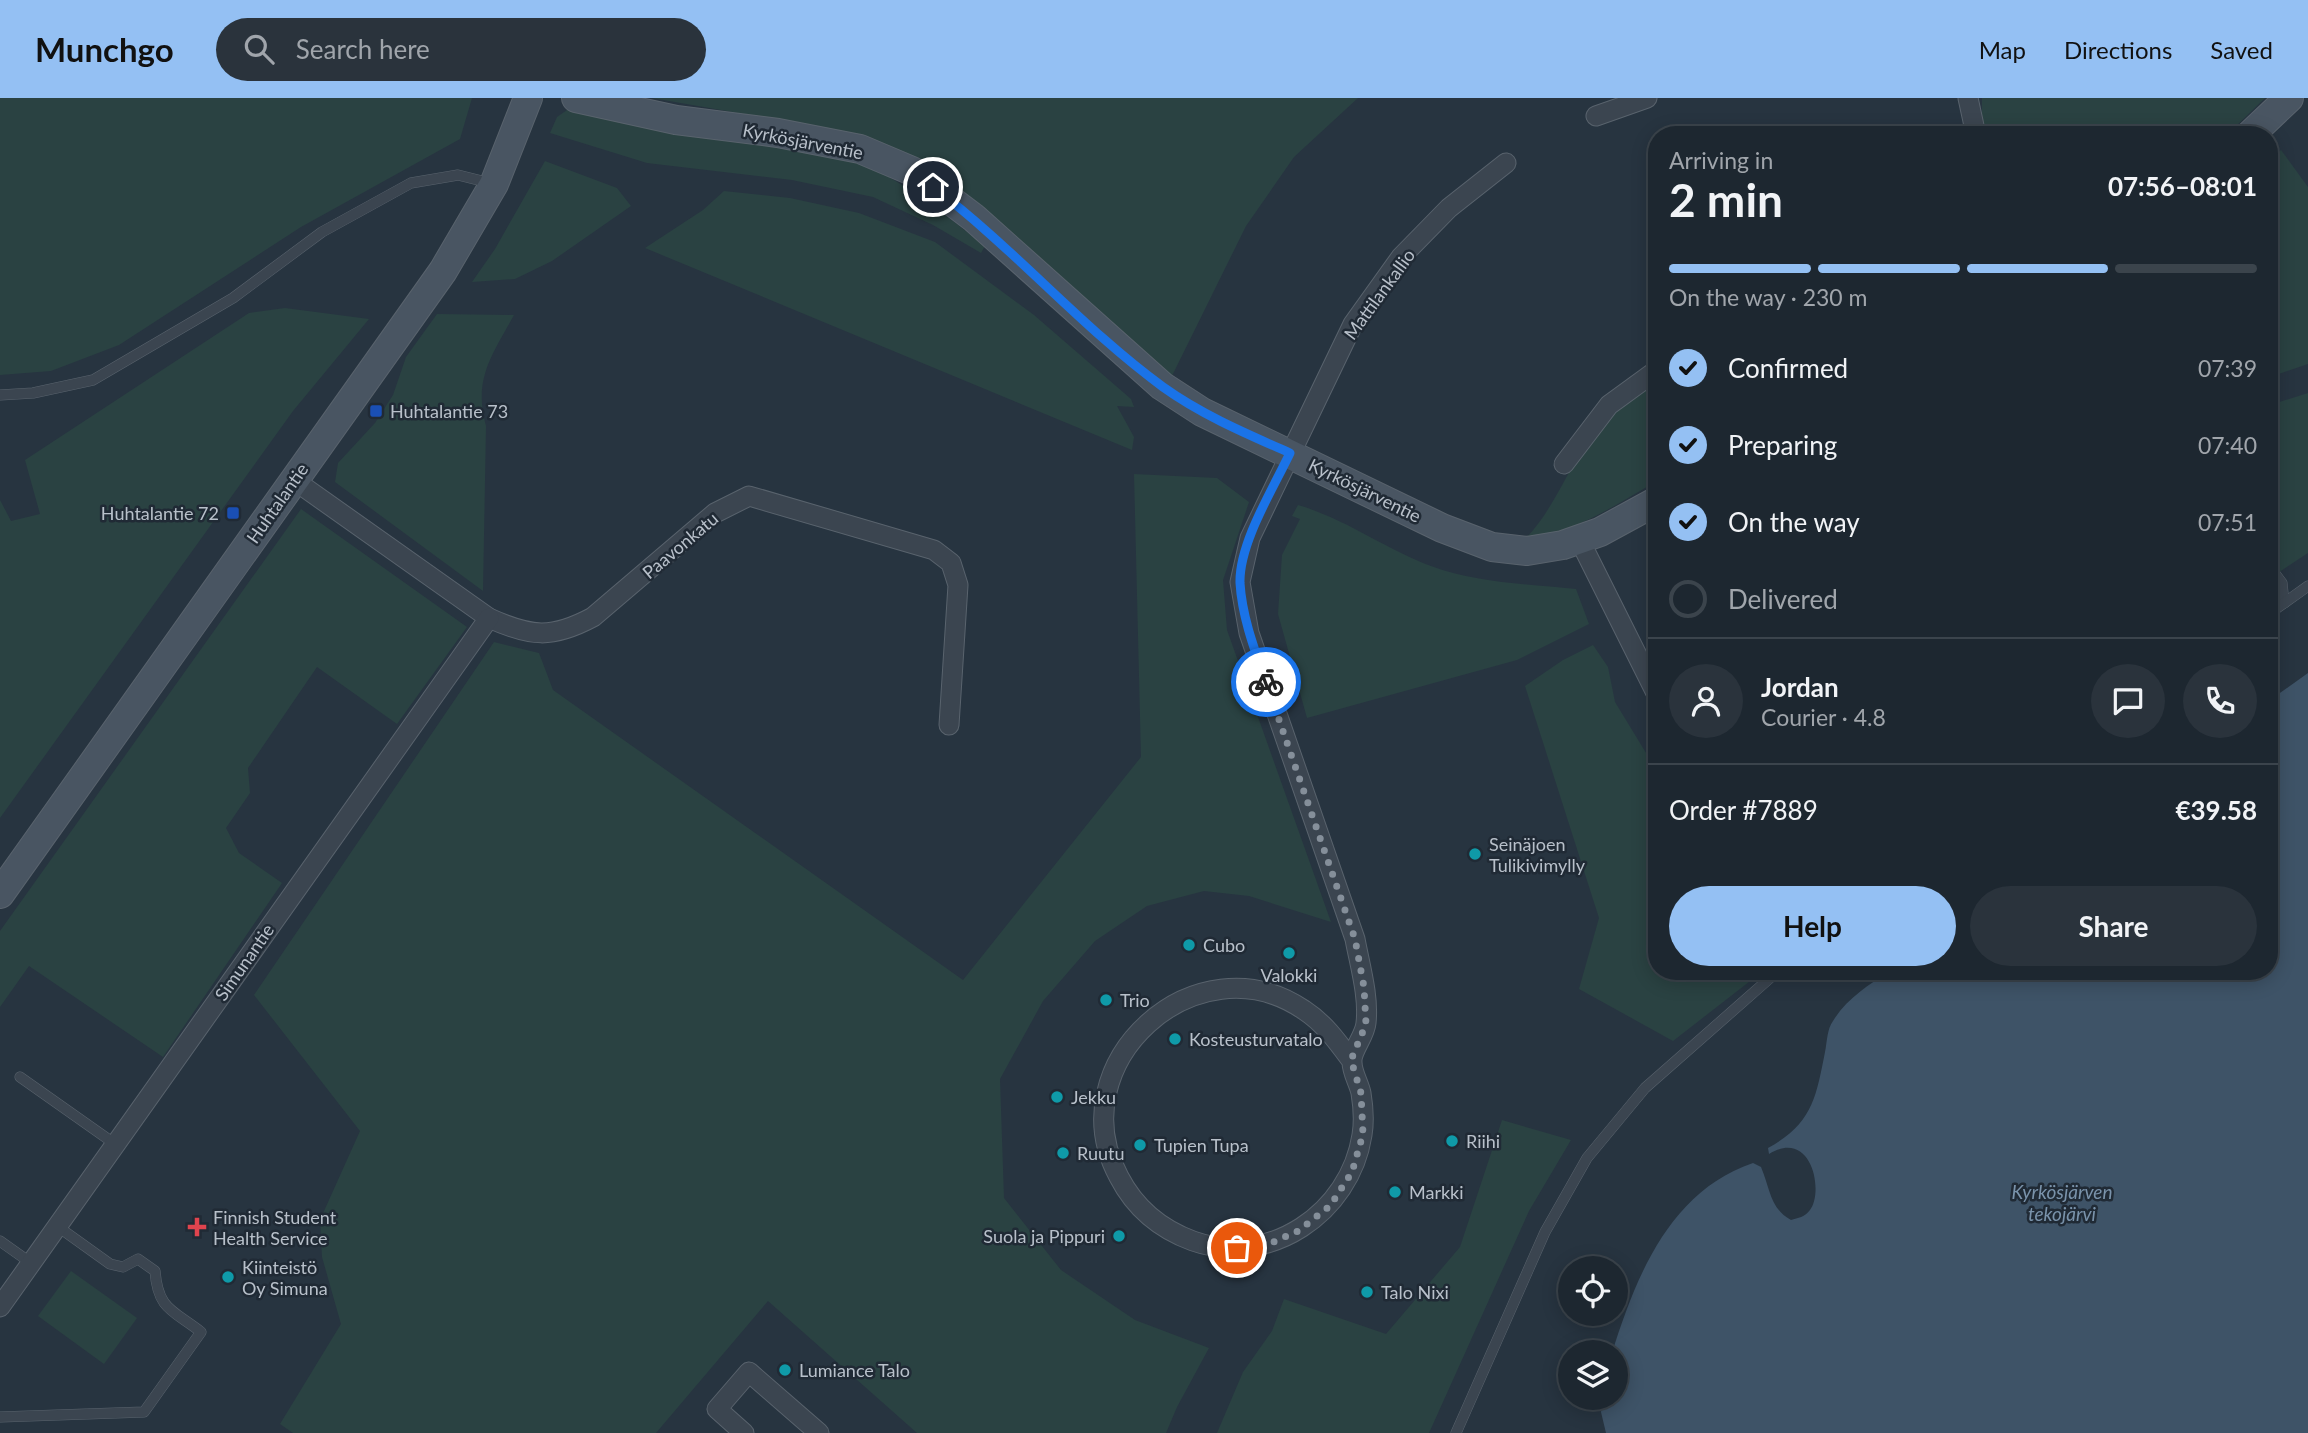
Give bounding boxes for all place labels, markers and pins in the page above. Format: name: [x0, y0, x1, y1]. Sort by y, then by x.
pin: [903, 157, 963, 217]
place label: Huhtalantie 73: [390, 400, 508, 422]
marker: Huhtalantie 73: [368, 403, 384, 419]
place label: Huhtalantie 72: [101, 502, 219, 524]
marker: Huhtalantie 72: [225, 505, 241, 521]
place label: Seinäjoen Tulikivimylly: [1489, 833, 1586, 876]
marker: Seinäjoen Tulikivimylly: [1467, 846, 1483, 862]
place label: Cubo: [1203, 934, 1245, 956]
marker: Cubo: [1181, 937, 1197, 953]
marker: Valokki: [1281, 945, 1297, 961]
place label: Valokki: [1261, 964, 1317, 986]
place label: Trio: [1120, 989, 1150, 1011]
marker: Trio: [1098, 992, 1114, 1008]
place label: Kosteusturvatalo: [1189, 1028, 1323, 1050]
marker: Kosteusturvatalo: [1167, 1031, 1183, 1047]
place label: Jekku: [1071, 1086, 1116, 1108]
marker: Jekku: [1049, 1089, 1065, 1105]
place label: Riihi: [1466, 1130, 1500, 1152]
marker: Riihi: [1444, 1133, 1460, 1149]
place label: Tupien Tupa: [1154, 1134, 1249, 1156]
marker: Tupien Tupa: [1132, 1137, 1148, 1153]
place label: Ruutu: [1077, 1142, 1124, 1164]
marker: Ruutu: [1055, 1145, 1071, 1161]
place label: Markki: [1409, 1181, 1464, 1203]
marker: Markki: [1387, 1184, 1403, 1200]
place label: Finnish Student Health Service: [213, 1206, 337, 1249]
marker: Finnish Student Health Service: [187, 1217, 207, 1237]
pin: [1207, 1218, 1267, 1278]
place label: Suola ja Pippuri: [983, 1225, 1105, 1247]
marker: Suola ja Pippuri: [1111, 1228, 1127, 1244]
place label: Kiinteistö Oy Simuna: [242, 1256, 328, 1299]
marker: Kiinteistö Oy Simuna: [220, 1269, 236, 1285]
place label: Talo Nixi: [1381, 1281, 1449, 1303]
marker: Talo Nixi: [1359, 1284, 1375, 1300]
place label: Lumiance Talo: [799, 1359, 910, 1381]
marker: Lumiance Talo: [777, 1362, 793, 1378]

